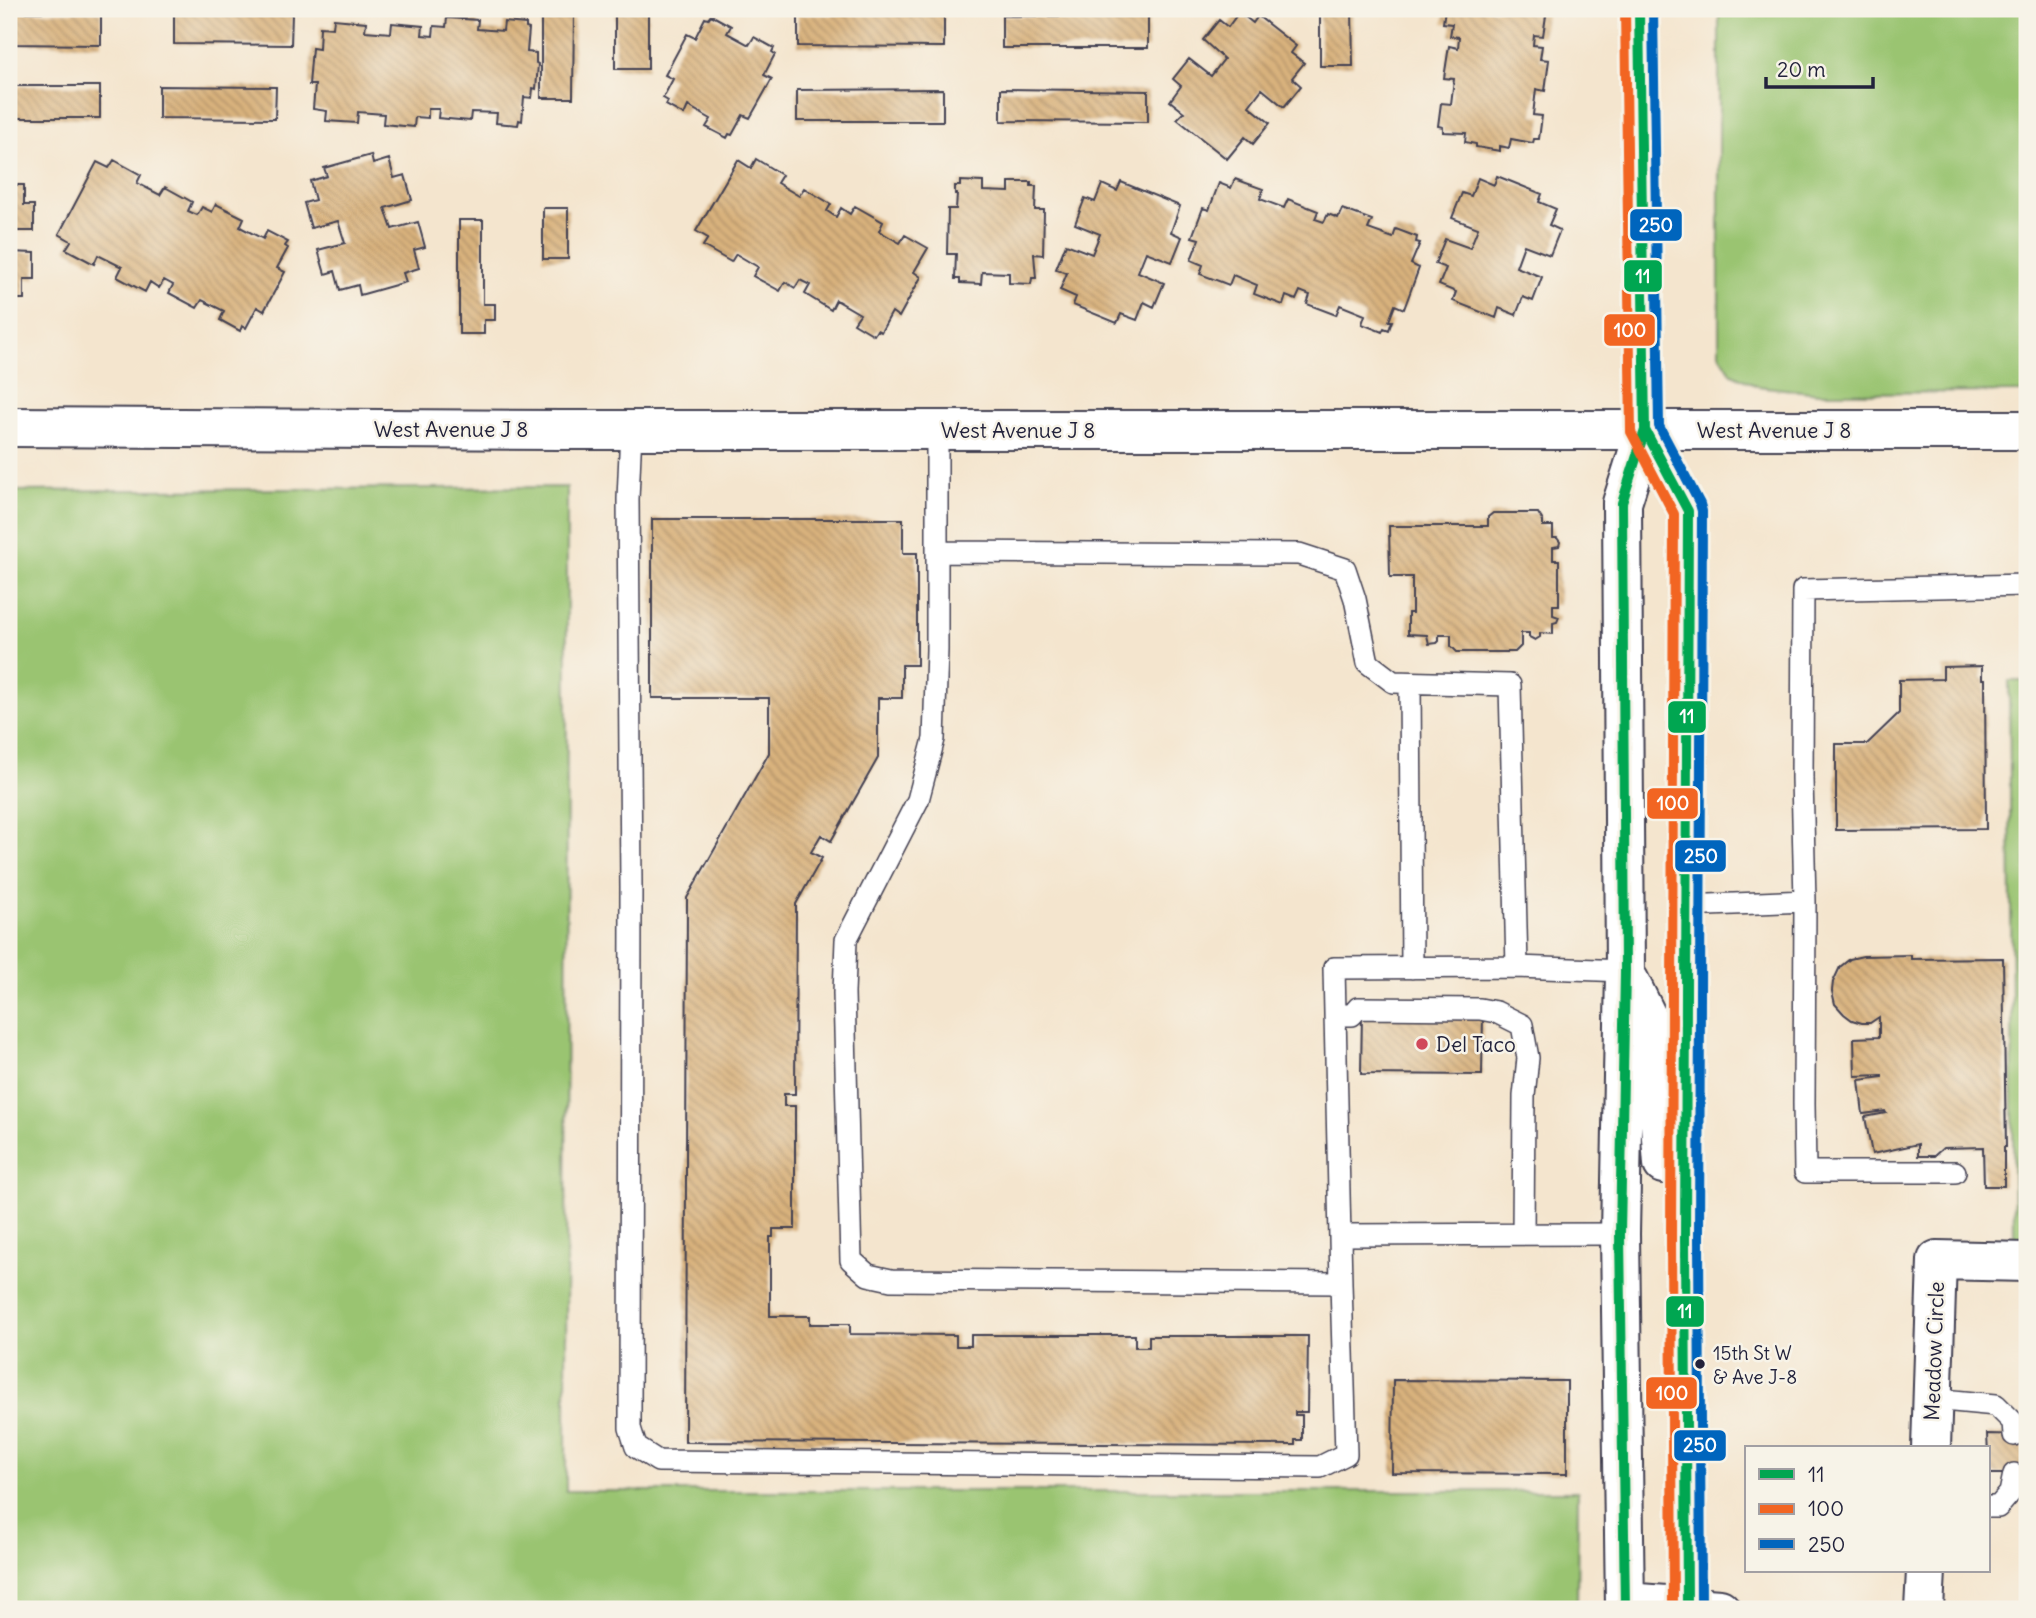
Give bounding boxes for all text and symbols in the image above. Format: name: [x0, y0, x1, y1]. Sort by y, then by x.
scale bar: [1766, 46, 1873, 90]
text: 20 m: [1777, 56, 1826, 83]
line badge: 250: [1629, 208, 1683, 242]
text: 250: [1639, 213, 1673, 237]
line badge: 11: [1623, 259, 1663, 293]
text: 11: [1635, 264, 1651, 288]
line badge: 100: [1603, 313, 1656, 347]
text: 100: [1614, 318, 1646, 342]
street label: West Avenue J 8: [374, 416, 528, 443]
street label: West Avenue J 8: [941, 417, 1095, 444]
street label: West Avenue J 8: [1697, 417, 1851, 444]
line badge: 11: [1667, 700, 1707, 734]
text: 11: [1679, 704, 1695, 728]
line badge: 100: [1646, 787, 1699, 820]
text: 100: [1657, 791, 1689, 815]
line badge: 250: [1674, 839, 1727, 873]
text: 250: [1684, 844, 1718, 868]
place label: Del Taco: [1436, 1031, 1516, 1058]
marker: Del Taco: [1414, 1036, 1430, 1052]
street label: Meadow Circle: [1918, 1281, 1950, 1421]
line badge: 11: [1665, 1295, 1705, 1328]
text: 11: [1677, 1299, 1693, 1323]
place label: 15th St W & Ave J-8: [1713, 1341, 1797, 1389]
marker: 15th St W & Ave J-8: [1693, 1357, 1707, 1371]
line badge: 100: [1645, 1376, 1698, 1410]
text: 100: [1656, 1381, 1688, 1405]
line badge: 250: [1673, 1429, 1727, 1462]
text: 250: [1683, 1433, 1717, 1457]
legend: [1745, 1446, 1990, 1572]
text: 11: [1808, 1461, 1825, 1488]
text: 100: [1808, 1495, 1844, 1522]
text: 250: [1808, 1531, 1845, 1558]

